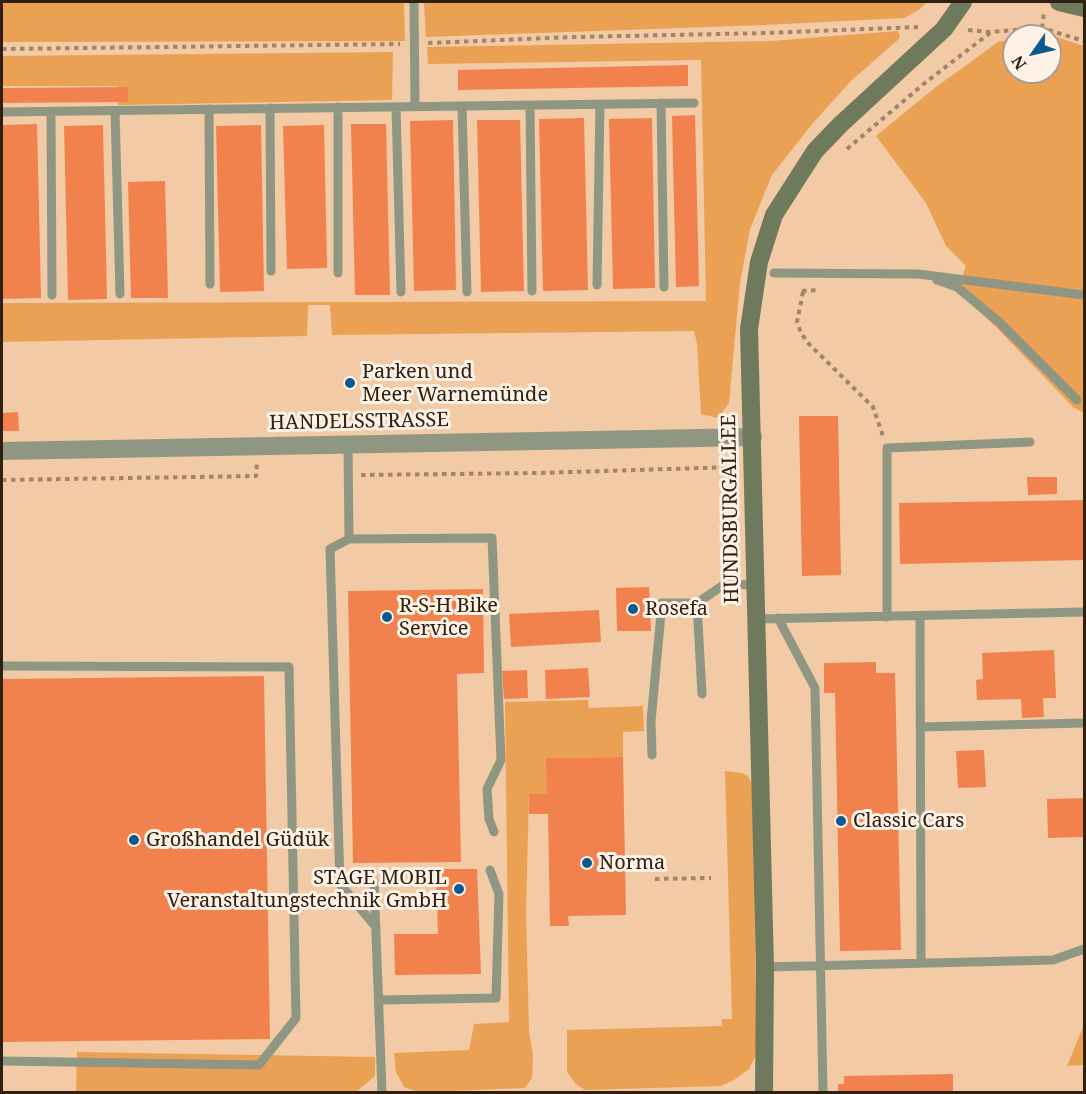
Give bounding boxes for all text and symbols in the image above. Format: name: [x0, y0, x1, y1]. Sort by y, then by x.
north arrow: [1002, 24, 1062, 84]
text: N: [1006, 52, 1031, 74]
place label: Parken und Meer Warnemünde: [362, 360, 548, 407]
marker: Parken und Meer Warnemünde: [343, 376, 357, 390]
street label: HANDELSSTRASSE: [269, 408, 449, 436]
street label: HUNDSBURGALLEE: [717, 414, 745, 604]
place label: R-S-H Bike Service: [399, 594, 498, 641]
place label: Rosefa: [645, 597, 708, 621]
marker: Rosefa: [626, 602, 640, 616]
marker: R-S-H Bike Service: [380, 610, 394, 624]
place label: Classic Cars: [853, 809, 964, 833]
marker: Classic Cars: [834, 814, 848, 828]
place label: Großhandel Güdük: [146, 828, 329, 852]
marker: Großhandel Güdük: [127, 833, 141, 847]
place label: Norma: [599, 851, 665, 875]
marker: Norma: [580, 856, 594, 870]
place label: STAGE MOBIL Veranstaltungstechnik GmbH: [167, 866, 447, 913]
marker: STAGE MOBIL Veranstaltungstechnik GmbH: [452, 882, 466, 896]

